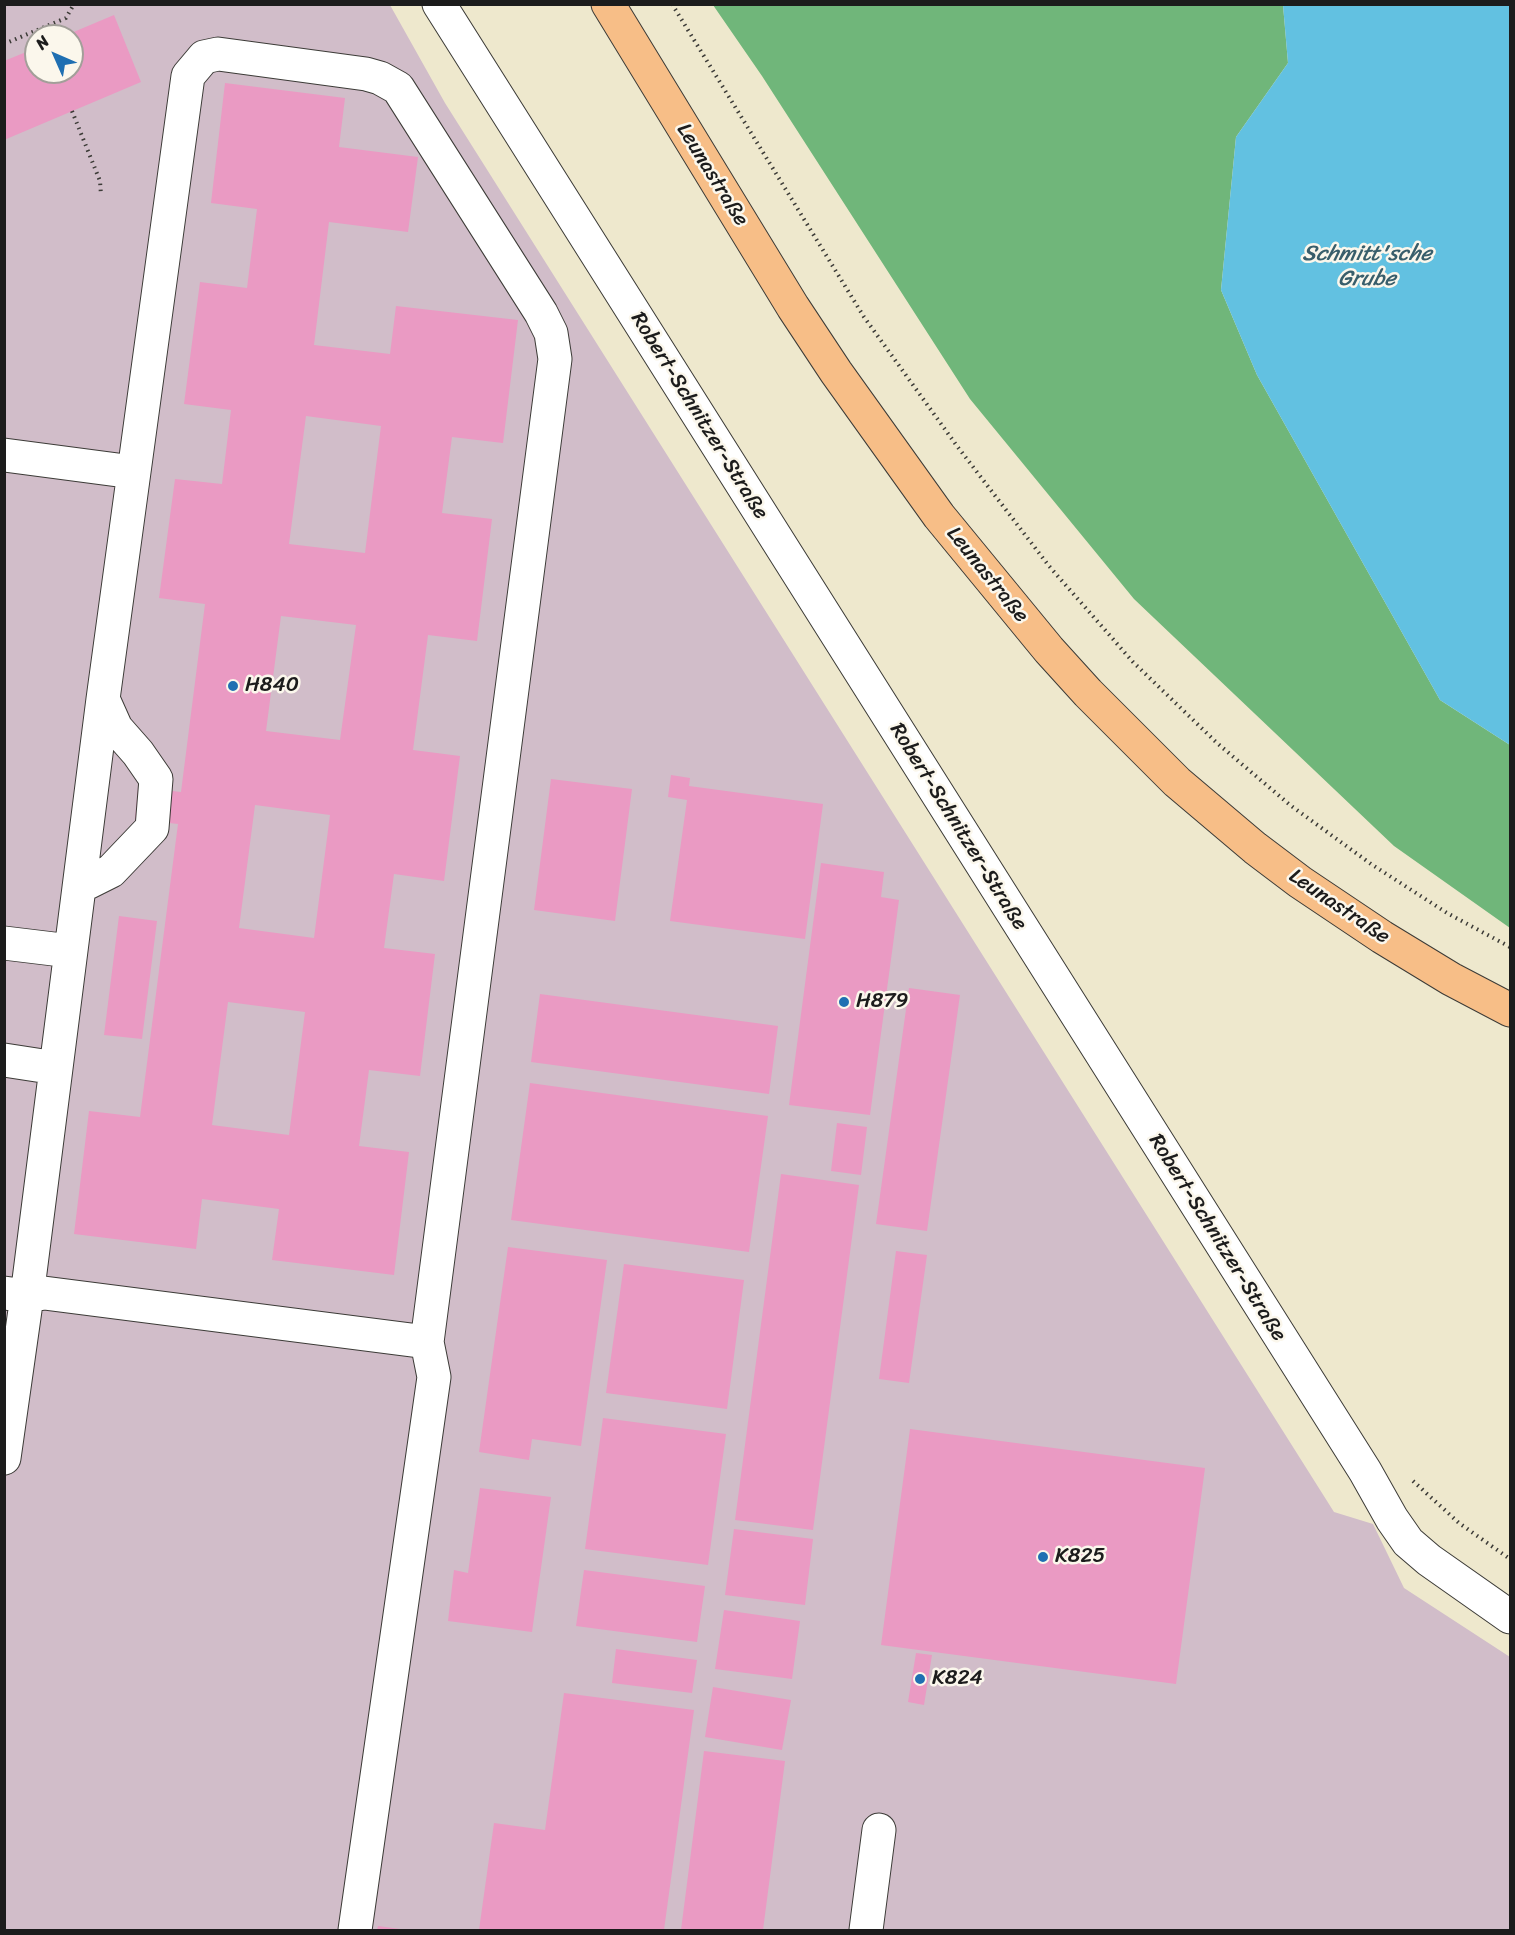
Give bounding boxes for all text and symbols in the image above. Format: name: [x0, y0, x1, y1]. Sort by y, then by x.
north arrow: [24, 24, 84, 84]
text: N: [28, 28, 57, 57]
street label: Leunastraße: [671, 119, 753, 231]
water label: Schmitt'sche Grube: [1302, 241, 1432, 292]
street label: Robert-Schnitzer-Straße: [625, 308, 773, 524]
street label: Leunastraße: [941, 522, 1033, 628]
place label: H840: [245, 673, 299, 699]
marker: H840: [226, 679, 240, 693]
street label: Robert-Schnitzer-Straße: [884, 719, 1032, 935]
street label: Leunastraße: [1284, 864, 1394, 950]
place label: H879: [856, 989, 908, 1015]
marker: H879: [837, 995, 851, 1009]
street label: Robert-Schnitzer-Straße: [1143, 1130, 1291, 1346]
place label: K825: [1055, 1544, 1105, 1570]
marker: K825: [1036, 1550, 1050, 1564]
place label: K824: [932, 1666, 983, 1692]
marker: K824: [913, 1672, 927, 1686]

